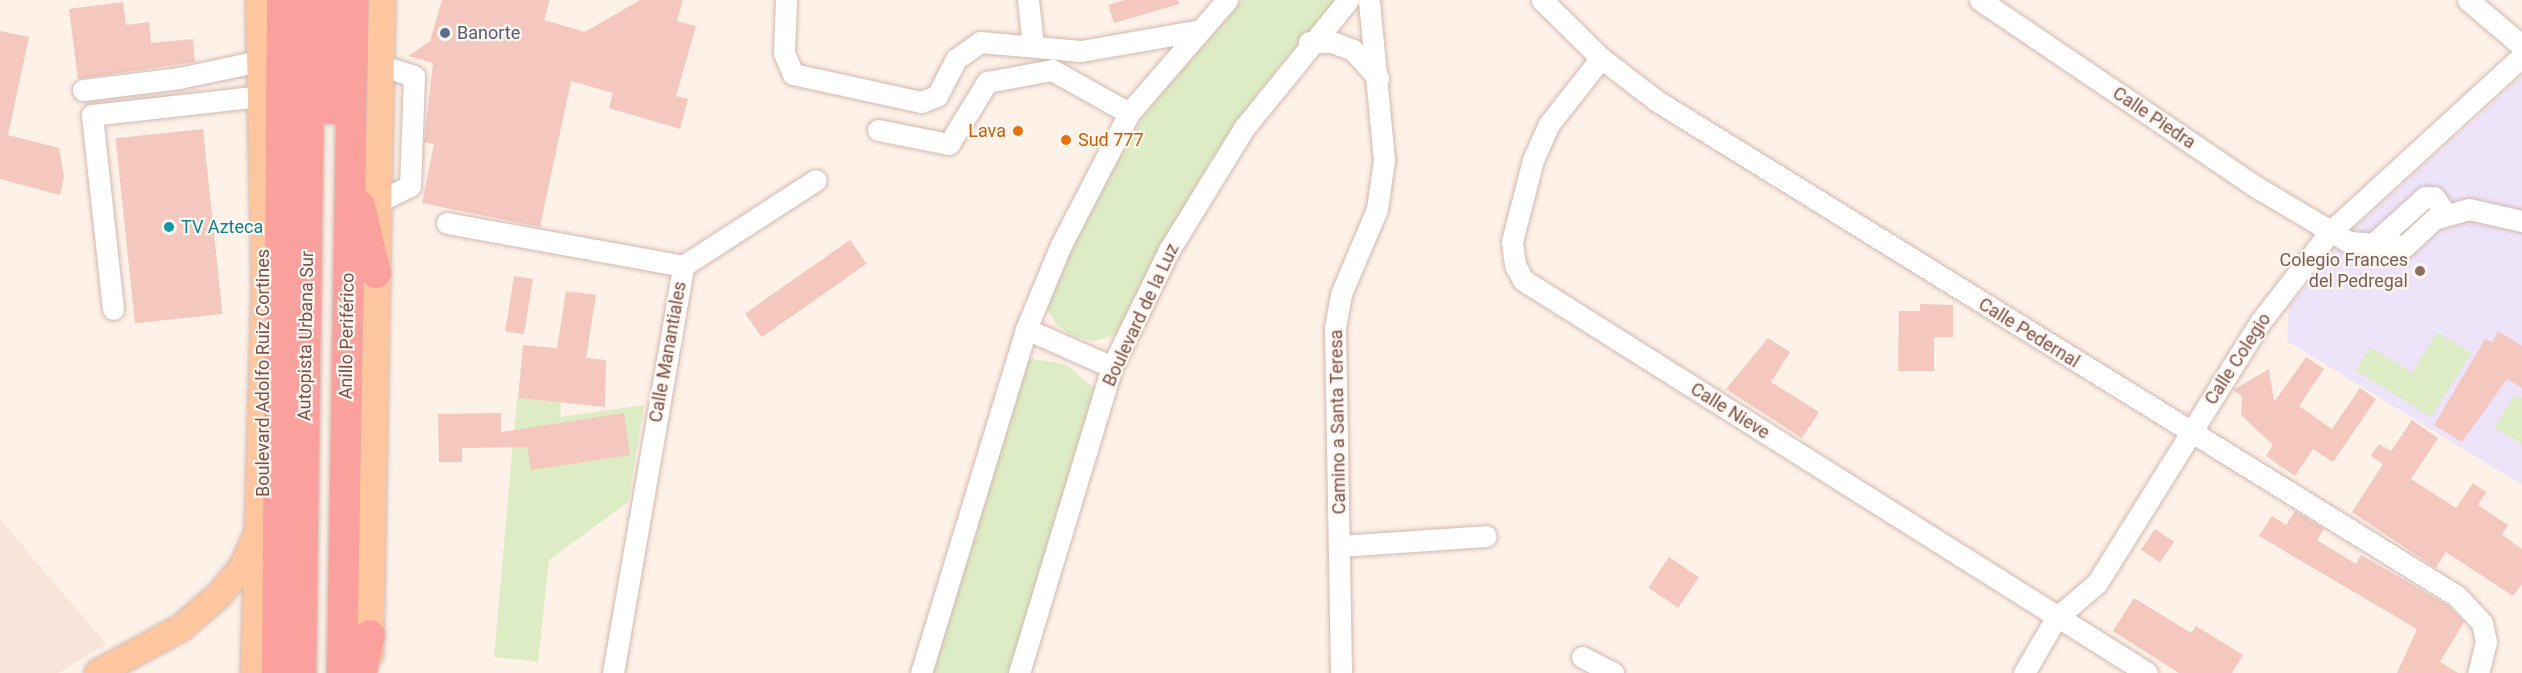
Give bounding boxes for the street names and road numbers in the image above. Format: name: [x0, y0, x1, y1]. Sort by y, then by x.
street label: Calle Piedra: [2108, 82, 2200, 154]
street label: Boulevard de la Luz: [1098, 240, 1184, 390]
street label: Boulevard Adolfo Ruiz Cortines: [252, 249, 274, 497]
street label: Autopista Urbana Sur: [294, 251, 318, 421]
street label: Anillo Periférico: [335, 273, 359, 399]
street label: Calle Manantiales: [645, 280, 691, 424]
street label: Calle Pedernal: [1975, 293, 2083, 373]
street label: Calle Colegio: [2200, 309, 2276, 409]
street label: Camino a Santa Teresa: [1326, 329, 1350, 515]
street label: Calle Nieve: [1687, 378, 1773, 444]

